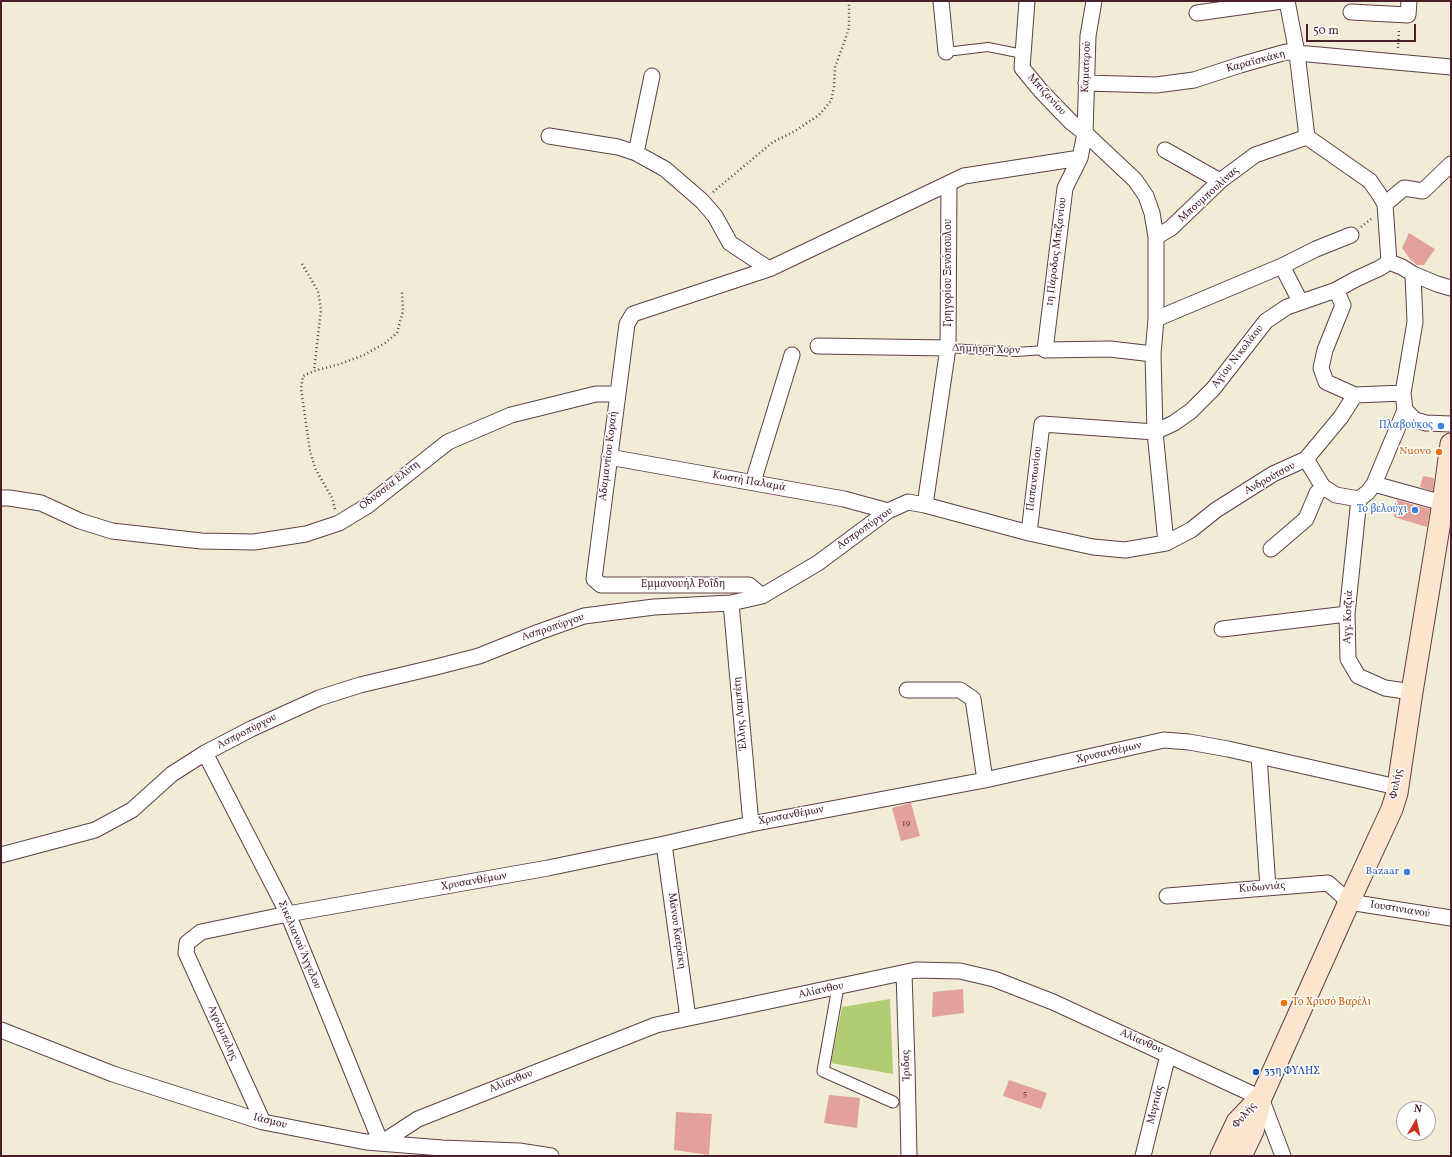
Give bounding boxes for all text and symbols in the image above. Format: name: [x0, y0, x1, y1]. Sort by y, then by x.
scale bar: [1308, 16, 1418, 42]
text: 50 m: [1313, 23, 1339, 39]
street label: Καματερού: [1080, 41, 1094, 93]
street label: Καραϊσκάκη: [1225, 48, 1287, 76]
street label: Μπιζανίου: [1024, 71, 1068, 119]
street label: Μπουμπουλίνας: [1176, 164, 1242, 226]
street label: 1η Πάροδος Μπιζανίου: [1044, 197, 1070, 307]
street label: Γρηγορίου Ξενόπουλου: [942, 219, 956, 327]
street label: Αγίου Νικολάου: [1209, 323, 1267, 391]
street label: Δημήτρη Χορν: [952, 342, 1020, 358]
street label: Αδαμαντίου Κοραή: [597, 410, 621, 502]
place label: Πλαβούκος: [1379, 419, 1433, 433]
marker: Πλαβούκος: [1436, 421, 1446, 431]
place label: Nuovo: [1399, 445, 1431, 459]
street label: Παπαντωνίου: [1025, 446, 1045, 512]
marker: Nuovo: [1434, 447, 1444, 457]
street label: Οδυσσέα Ελύτη: [357, 458, 423, 514]
street label: Ανδρούτσου: [1242, 460, 1298, 498]
street label: Κωστή Παλαμά: [711, 469, 787, 495]
place label: Το βελούχι: [1357, 503, 1407, 517]
street label: Ασπροπύργου: [834, 505, 896, 553]
marker: Το βελούχι: [1410, 505, 1420, 515]
street label: Εμμανουήλ Ροΐδη: [641, 578, 725, 592]
street label: Αγγ. Κοτζιά: [1341, 590, 1357, 644]
street label: Ασπροπύργου: [520, 611, 586, 645]
street label: Έλλης Λαμπέτη: [731, 676, 751, 750]
street label: Ασπροπύργου: [215, 711, 279, 753]
street label: Χρυσανθέμων: [1075, 739, 1143, 767]
street label: Φυλής: [1388, 768, 1406, 800]
street label: Χρυσανθέμων: [757, 803, 825, 829]
house number: 19: [902, 819, 910, 829]
place label: Bazaar: [1366, 865, 1399, 879]
marker: Bazaar: [1402, 867, 1412, 877]
street label: Χρυσανθέμων: [440, 870, 508, 894]
street label: Κυδωνιάς: [1238, 879, 1286, 897]
street label: Μάνου Κατράκη: [664, 892, 688, 970]
street label: Σικελιανού Άγγελου: [274, 899, 324, 991]
street label: Ιουστινιανού: [1369, 899, 1431, 921]
street label: Αλίανθου: [797, 980, 845, 1002]
place label: Το Χρυσό Βαρέλι: [1292, 996, 1371, 1010]
marker: Το Χρυσό Βαρέλι: [1279, 998, 1289, 1008]
street label: Αγράμπελης: [204, 1003, 240, 1063]
street label: Αλίανθου: [1117, 1027, 1165, 1057]
street label: Ίριδας: [900, 1050, 914, 1080]
place label: 33η ΦΥΛΗΣ: [1264, 1065, 1320, 1079]
street label: Αλίανθου: [487, 1067, 535, 1097]
marker: 33η ΦΥΛΗΣ: [1251, 1067, 1261, 1077]
street label: Μυρτιάς: [1145, 1084, 1167, 1126]
house number: 5: [1023, 1089, 1027, 1099]
street label: Φυλής: [1230, 1100, 1260, 1132]
north arrow: [1396, 1101, 1436, 1141]
text: N: [1413, 1102, 1423, 1118]
street label: Ιάσμου: [252, 1111, 288, 1133]

